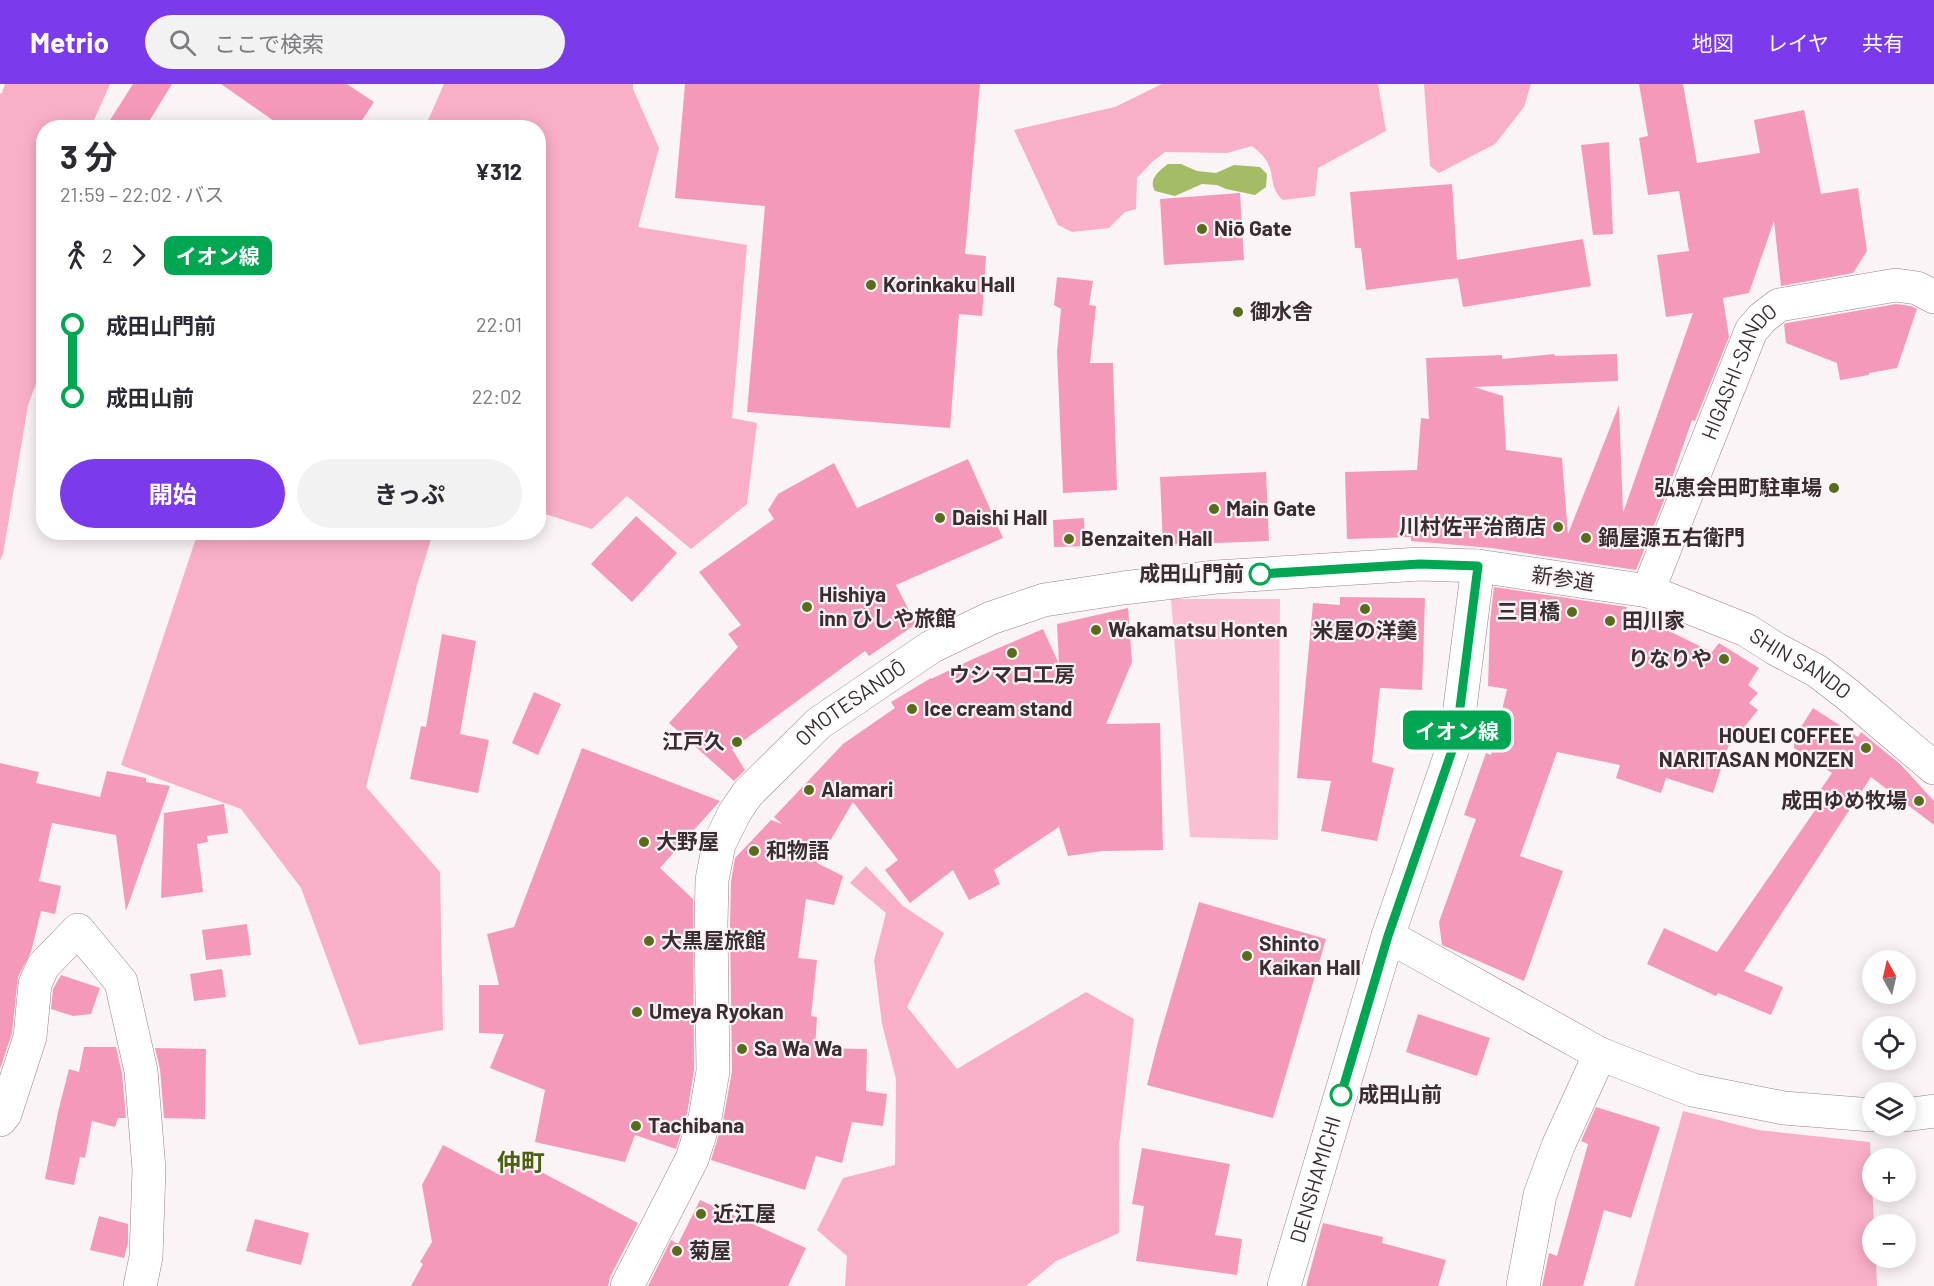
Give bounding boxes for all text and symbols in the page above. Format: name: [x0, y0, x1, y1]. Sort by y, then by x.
search box: [145, 15, 565, 69]
text: Metrio: [30, 25, 109, 59]
icon: search: [166, 26, 199, 59]
text: ここで検索: [214, 30, 324, 56]
text: 地図: [1692, 30, 1734, 55]
text: レイヤ: [1767, 30, 1829, 55]
text: 共有: [1862, 30, 1904, 55]
text: 3 分: [60, 136, 117, 176]
text: ¥312: [475, 158, 522, 184]
text: 21:59 – 22:02 · バス: [60, 182, 224, 206]
place label: Niō Gate: [1214, 215, 1292, 240]
marker: Niō Gate: [1195, 222, 1209, 236]
icon: walk: [60, 239, 93, 272]
icon: forward: [122, 239, 155, 272]
text: 2: [102, 243, 113, 267]
text: イオン線: [176, 243, 260, 268]
place label: Korinkaku Hall: [883, 271, 1015, 296]
marker: Korinkaku Hall: [864, 278, 878, 292]
street label: HIGASHI-SANDO: [1695, 297, 1781, 443]
place label: 御水舎: [1250, 298, 1313, 323]
marker: 御水舎: [1231, 305, 1245, 319]
text: 成田山門前: [106, 312, 216, 338]
text: 22:01: [476, 312, 522, 336]
text: 成田山前: [106, 384, 194, 410]
text: 22:02: [472, 384, 522, 408]
button: 開始: [60, 459, 285, 528]
button: きっぷ: [297, 459, 522, 528]
place label: 弘恵会田町駐車場: [1654, 474, 1822, 499]
marker: 弘恵会田町駐車場: [1827, 481, 1841, 495]
place label: Main Gate: [1226, 495, 1316, 520]
marker: Main Gate: [1207, 502, 1221, 516]
place label: Daishi Hall: [952, 504, 1047, 529]
marker: Daishi Hall: [933, 511, 947, 525]
place label: 川村佐平治商店: [1399, 513, 1546, 538]
marker: 川村佐平治商店: [1551, 520, 1565, 534]
place label: 鍋屋源五右衛門: [1598, 524, 1745, 549]
place label: Benzaiten Hall: [1081, 525, 1213, 550]
marker: 鍋屋源五右衛門: [1579, 531, 1593, 545]
marker: Benzaiten Hall: [1062, 532, 1076, 546]
place label: 成田山門前: [1139, 560, 1244, 585]
street label: 新参道: [1530, 561, 1596, 594]
marker: 成田山門前: [1249, 563, 1271, 585]
place label: Hishiya inn ひしや旅館: [819, 581, 956, 630]
place label: 三目橋: [1497, 598, 1560, 623]
marker: Hishiya inn ひしや旅館: [800, 600, 814, 614]
marker: 米屋の洋羹: [1358, 602, 1372, 616]
marker: 三目橋: [1565, 605, 1579, 619]
place label: 田川家: [1622, 607, 1685, 632]
marker: 田川家: [1603, 614, 1617, 628]
place label: Wakamatsu Honten: [1108, 616, 1288, 641]
place label: 米屋の洋羹: [1313, 617, 1418, 642]
street label: SHIN SANDO: [1746, 622, 1857, 704]
marker: Wakamatsu Honten: [1089, 623, 1103, 637]
place label: りなりや: [1628, 645, 1712, 670]
marker: ウシマロ工房: [1005, 646, 1019, 660]
marker: りなりや: [1717, 652, 1731, 666]
street label: OMOTESANDŌ: [789, 654, 910, 750]
place label: ウシマロ工房: [949, 661, 1075, 686]
place label: Ice cream stand: [924, 695, 1072, 720]
marker: Ice cream stand: [905, 702, 919, 716]
line badge: イオン線: [1415, 710, 1499, 750]
text: イオン線: [1415, 718, 1499, 743]
place label: HOUEI COFFEE NARITASAN MONZEN: [1659, 722, 1854, 771]
place label: 江戸久: [662, 728, 725, 753]
marker: 江戸久: [730, 735, 744, 749]
marker: HOUEI COFFEE NARITASAN MONZEN: [1859, 741, 1873, 755]
place label: Alamari: [821, 776, 893, 801]
marker: Alamari: [802, 783, 816, 797]
place label: 成田ゆめ牧場: [1781, 787, 1907, 812]
marker: 成田ゆめ牧場: [1912, 794, 1926, 808]
place label: 大野屋: [656, 828, 719, 853]
marker: 大野屋: [637, 835, 651, 849]
place label: 和物語: [766, 837, 829, 862]
marker: 和物語: [747, 844, 761, 858]
place label: 大黒屋旅館: [661, 927, 766, 952]
place label: Shinto Kaikan Hall: [1259, 930, 1361, 979]
marker: 大黒屋旅館: [642, 934, 656, 948]
marker: Shinto Kaikan Hall: [1240, 949, 1254, 963]
north arrow: [1862, 950, 1916, 1004]
map controls: [1862, 950, 1916, 1268]
place label: Umeya Ryokan: [649, 998, 784, 1023]
marker: Umeya Ryokan: [630, 1005, 644, 1019]
button: locate: [1862, 1016, 1916, 1070]
place label: Sa Wa Wa: [754, 1035, 842, 1060]
marker: Sa Wa Wa: [735, 1042, 749, 1056]
place label: 成田山前: [1358, 1081, 1442, 1106]
button: layers: [1862, 1082, 1916, 1136]
marker: 成田山前: [1330, 1084, 1352, 1106]
place label: Tachibana: [648, 1112, 744, 1137]
street label: DENSHAMICHI: [1284, 1113, 1345, 1246]
marker: Tachibana: [629, 1119, 643, 1133]
district label: 仲町: [497, 1147, 545, 1176]
button: +: [1862, 1148, 1916, 1202]
place label: 近江屋: [713, 1200, 776, 1225]
marker: 近江屋: [694, 1207, 708, 1221]
button: −: [1862, 1214, 1916, 1268]
place label: 菊屋: [689, 1237, 731, 1262]
marker: 菊屋: [670, 1244, 684, 1258]

